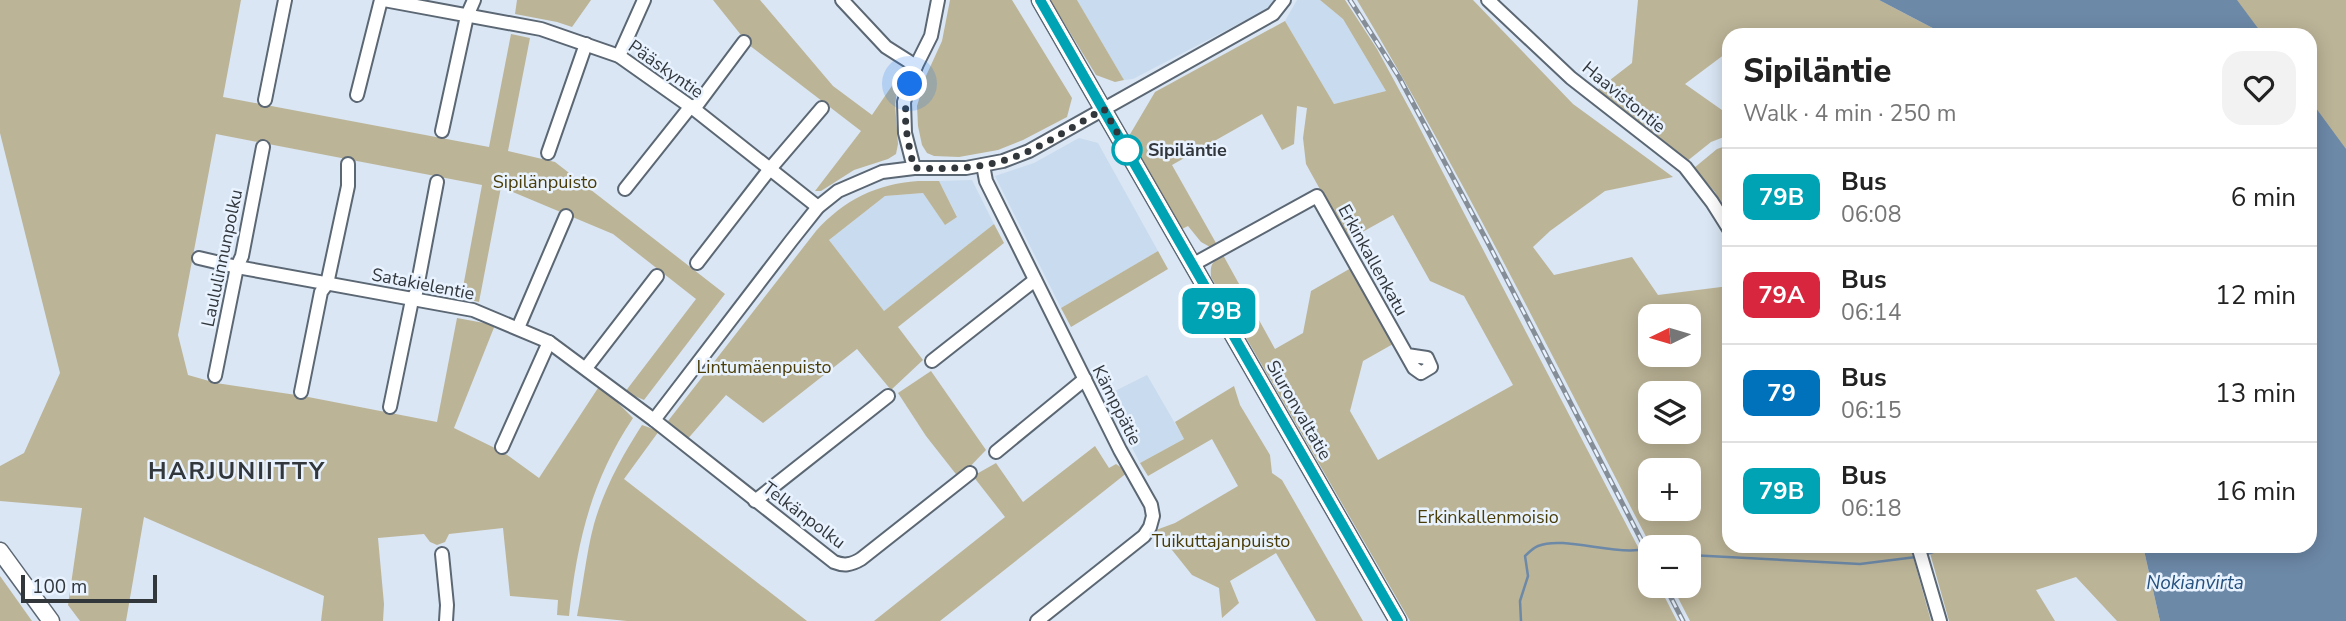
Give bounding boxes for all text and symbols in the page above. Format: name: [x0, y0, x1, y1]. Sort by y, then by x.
street label: Pääskyntie: [624, 34, 708, 104]
text: Sipiläntie: [1743, 49, 1891, 94]
button: heart: [2222, 51, 2296, 125]
street label: Haavistontie: [1577, 56, 1671, 138]
your location: [892, 66, 927, 101]
text: Walk · 4 min · 250 m: [1743, 98, 1956, 129]
marker: Sipiläntie: [1112, 135, 1142, 165]
place label: Sipiläntie: [1148, 138, 1227, 162]
text: Bus: [1841, 164, 1887, 199]
park label: Sipilänpuisto: [493, 170, 597, 194]
text: 6 min: [2231, 180, 2296, 215]
text: 79B: [1759, 181, 1804, 213]
street label: Laululinnunpolku: [196, 187, 248, 329]
text: 06:08: [1841, 199, 1901, 230]
street label: Erkinkallenkatu: [1332, 200, 1414, 320]
street label: Satakielentie: [370, 262, 476, 306]
text: Bus: [1841, 262, 1887, 297]
text: 12 min: [2215, 278, 2296, 313]
text: 79A: [1758, 279, 1805, 311]
line badge: 79B: [1179, 288, 1259, 334]
text: 79B: [1196, 295, 1242, 327]
text: 06:14: [1841, 297, 1901, 328]
north arrow: [1638, 304, 1701, 368]
map controls: [1638, 304, 1701, 598]
park label: Lintumäenpuisto: [697, 355, 831, 379]
street label: Siuronvaltatie: [1261, 356, 1337, 464]
text: Bus: [1841, 360, 1887, 395]
street label: Kämppätie: [1087, 361, 1147, 449]
text: 13 min: [2215, 376, 2296, 411]
text: 79: [1767, 377, 1796, 409]
button: layers: [1638, 381, 1701, 444]
text: 06:15: [1841, 395, 1901, 426]
district label: HARJUNIITTY: [148, 455, 326, 487]
button: +: [1638, 458, 1701, 521]
text: Bus: [1841, 458, 1887, 493]
text: 16 min: [2215, 474, 2296, 509]
text: 79B: [1759, 475, 1804, 507]
street label: Telkänpolku: [758, 476, 850, 554]
text: 06:18: [1841, 493, 1901, 524]
park label: Erkinkallenmoisio: [1417, 505, 1559, 529]
park label: Tuikuttajanpuisto: [1152, 529, 1290, 553]
button: −: [1638, 535, 1701, 598]
water label: Nokianvirta: [2146, 570, 2244, 596]
scale bar: [21, 572, 158, 604]
text: 100 m: [32, 574, 87, 600]

